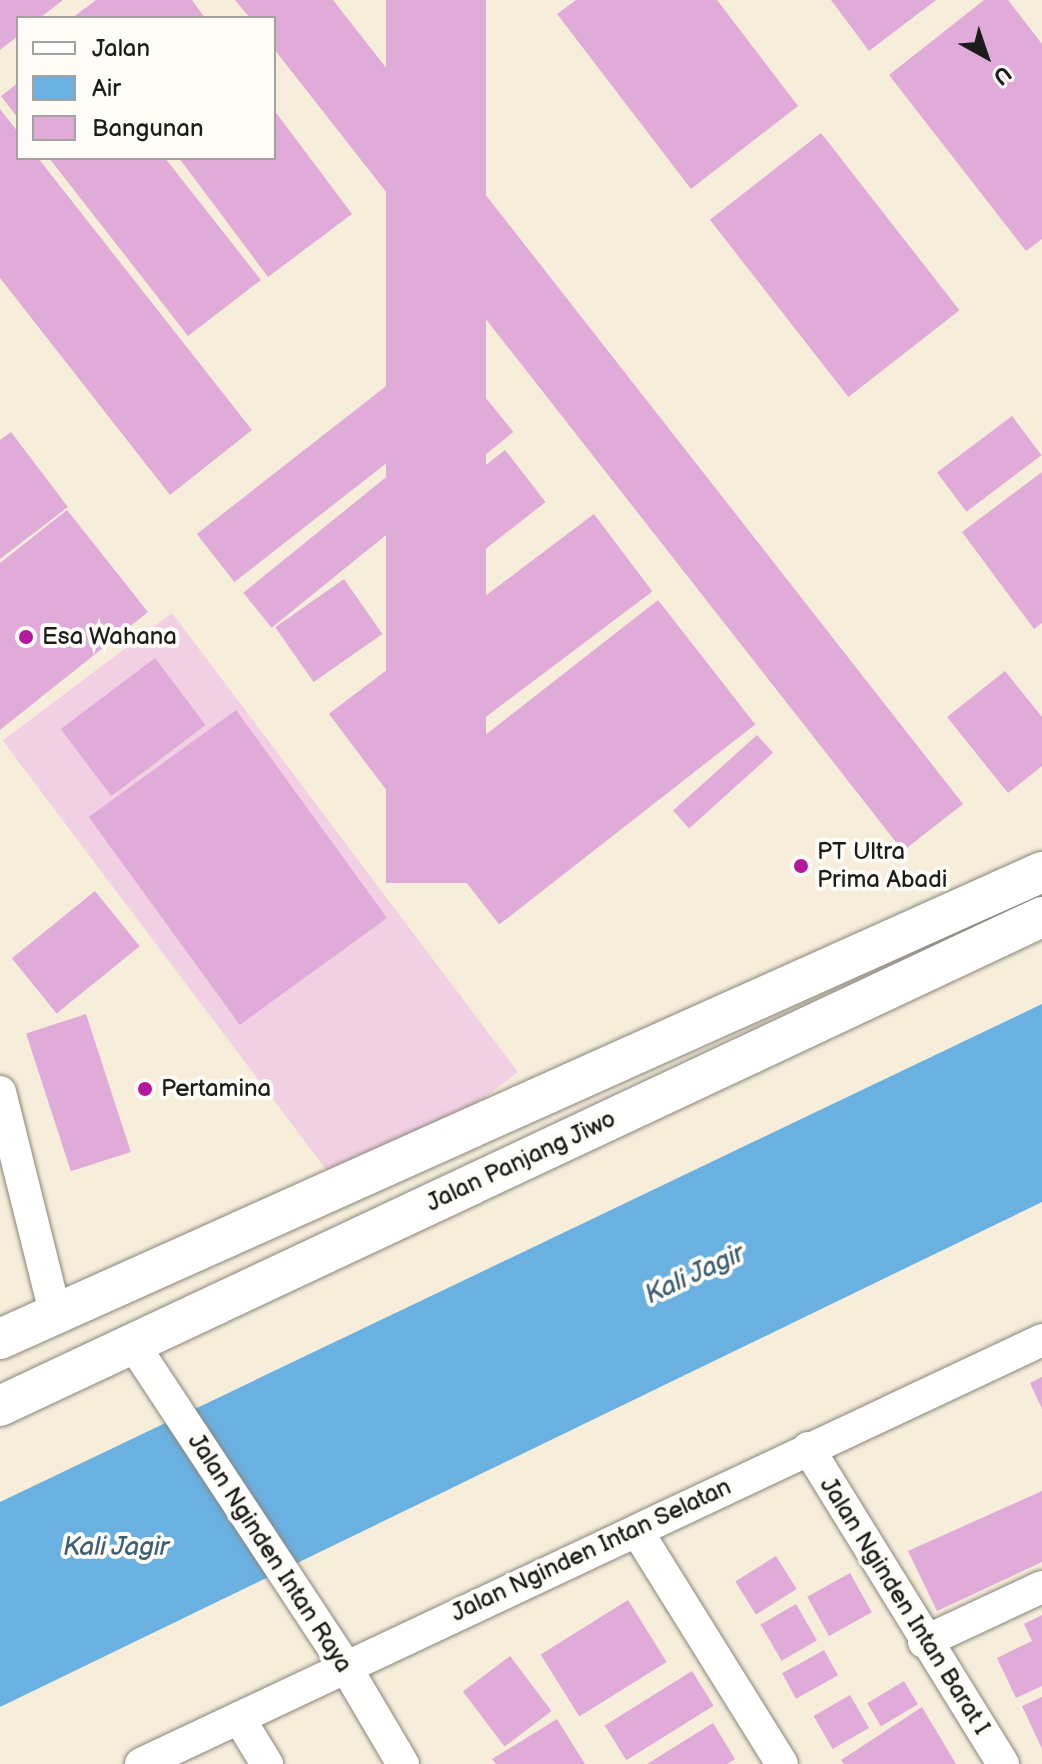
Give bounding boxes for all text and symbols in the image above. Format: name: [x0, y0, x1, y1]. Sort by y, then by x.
legend: [16, 16, 276, 160]
north arrow: [946, 16, 1026, 96]
text: Jalan: [92, 34, 150, 63]
text: U: [987, 59, 1016, 90]
text: Air: [92, 74, 121, 103]
text: Bangunan: [92, 114, 203, 143]
place label: Esa Wahana: [42, 623, 178, 651]
marker: Esa Wahana: [17, 628, 35, 646]
place label: PT Ultra Prima Abadi: [817, 838, 947, 894]
marker: PT Ultra Prima Abadi: [792, 857, 810, 875]
place label: Pertamina: [161, 1075, 271, 1103]
marker: Pertamina: [136, 1080, 154, 1098]
street label: Jalan Panjang Jiwo: [421, 1104, 621, 1218]
water label: Kali Jagir: [640, 1238, 750, 1312]
street label: Jalan Nginden Intan Raya: [182, 1428, 358, 1678]
street label: Jalan Nginden Intan Selatan: [446, 1472, 736, 1628]
street label: Jalan Nginden Intan Barat I: [814, 1472, 996, 1740]
water label: Kali Jagir: [62, 1532, 170, 1564]

